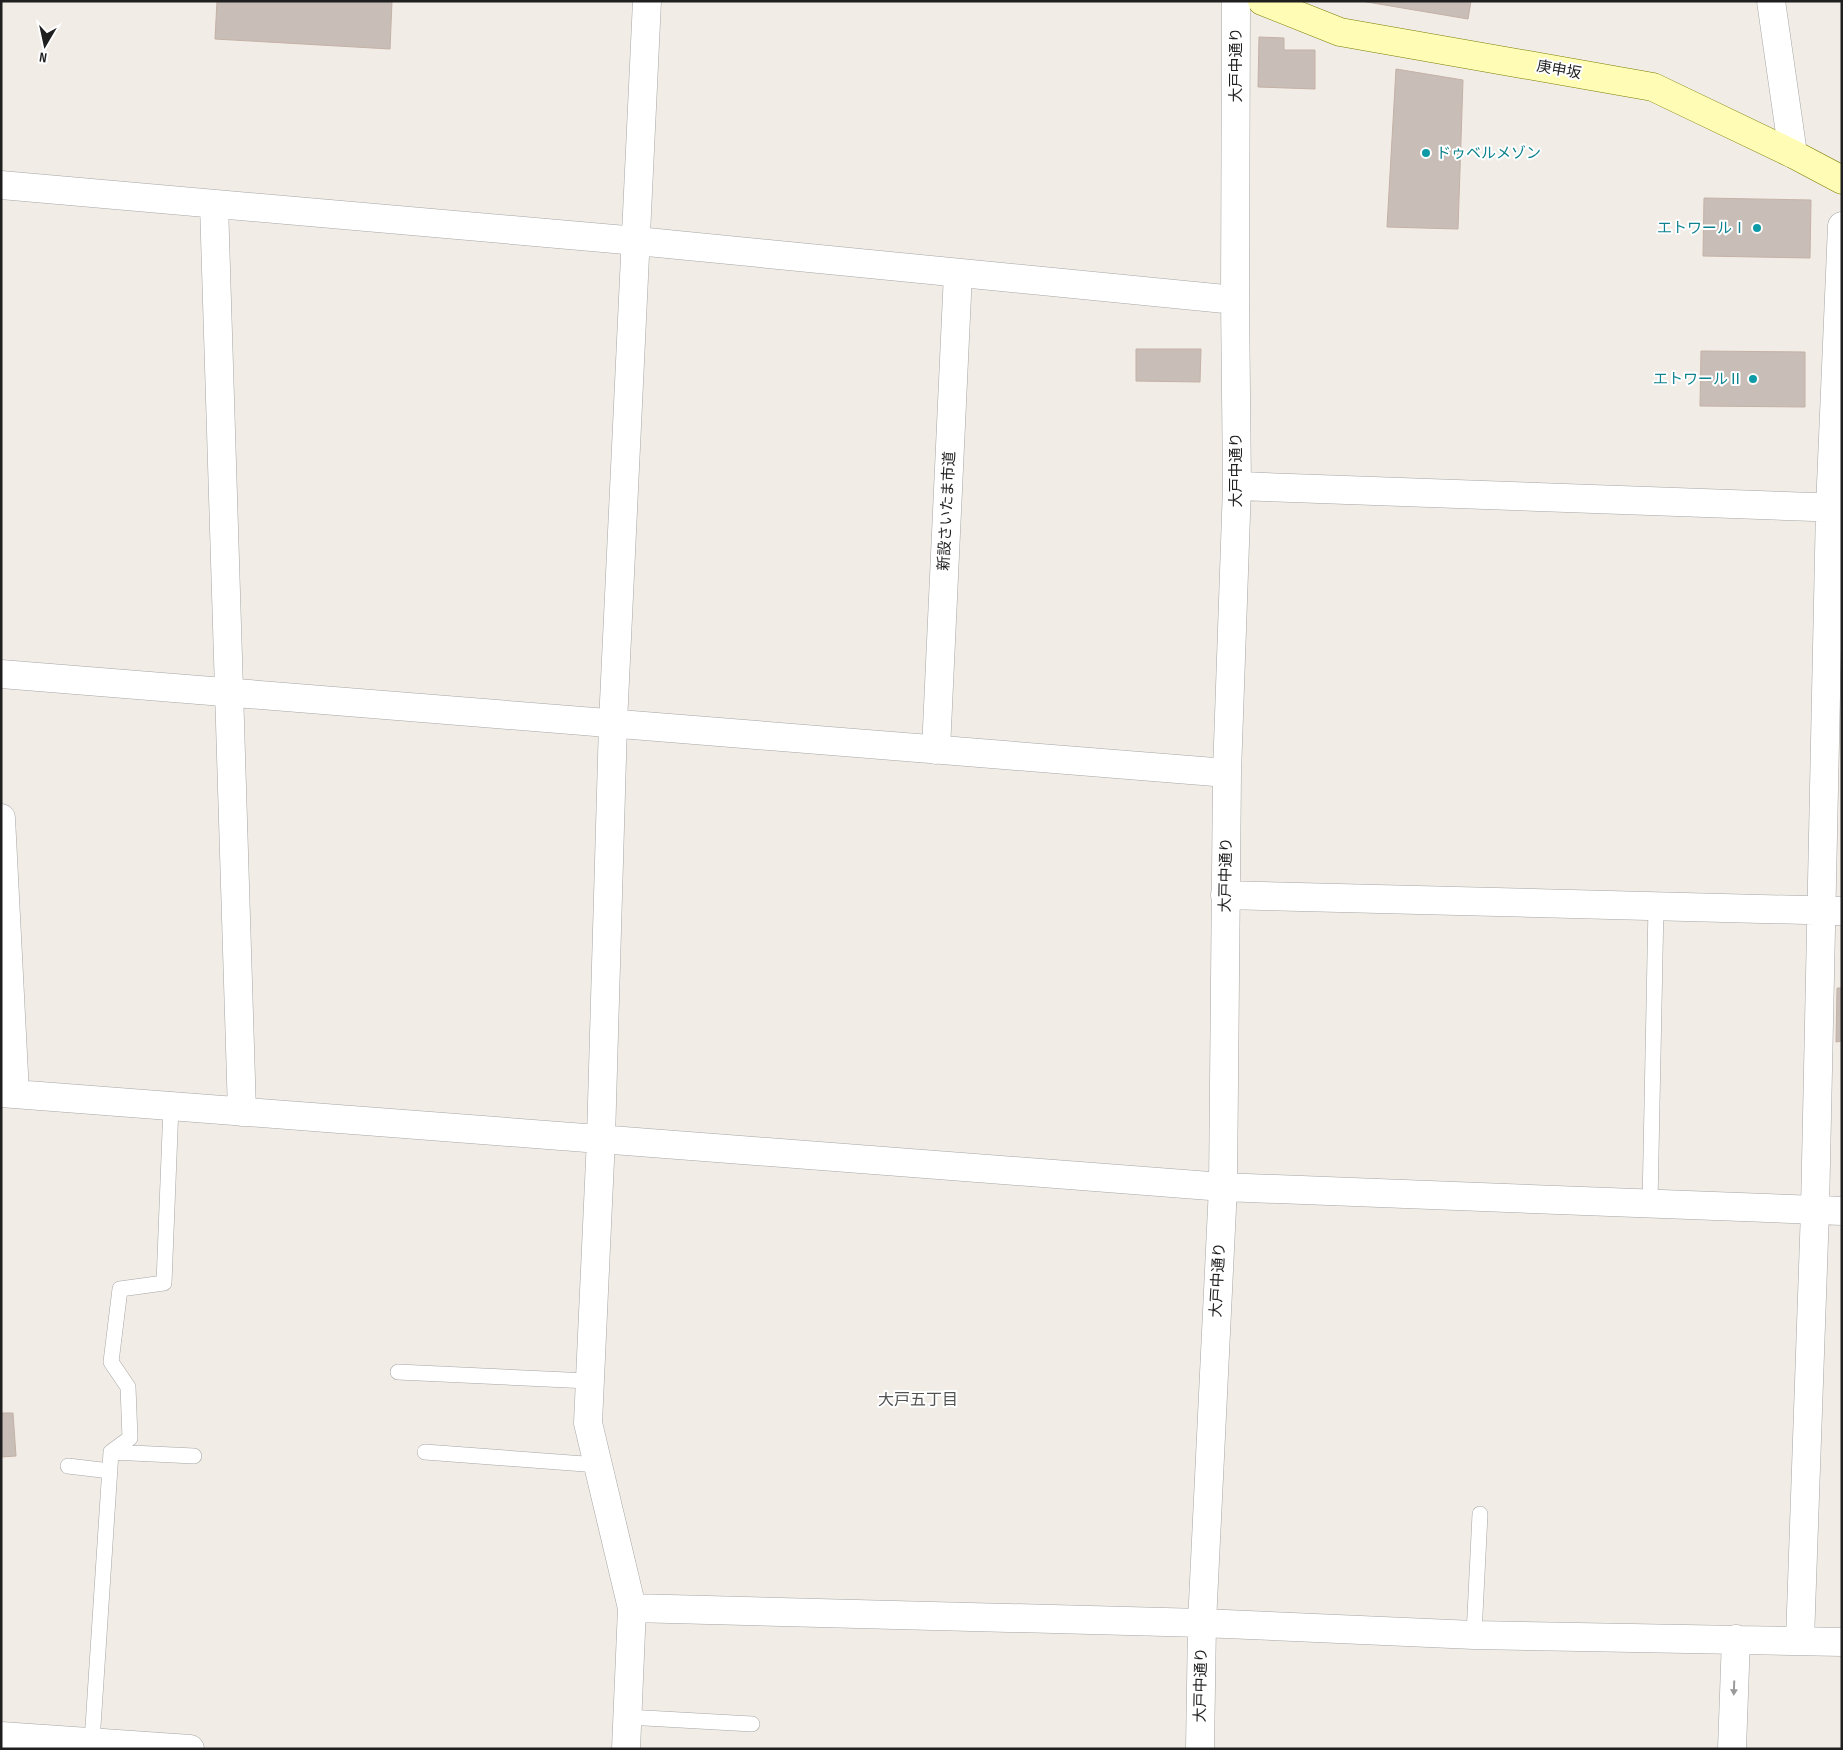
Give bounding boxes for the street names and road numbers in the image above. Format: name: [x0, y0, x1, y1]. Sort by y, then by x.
street label: 大戸中通り: [1227, 27, 1246, 103]
street label: 庚申坂: [1535, 57, 1583, 83]
street label: 大戸中通り: [1227, 432, 1246, 508]
street label: 新設さいたま市道: [934, 451, 960, 571]
street label: 大戸中通り: [1216, 837, 1236, 913]
street label: 大戸中通り: [1207, 1242, 1229, 1318]
street label: 大戸中通り: [1191, 1647, 1211, 1723]

